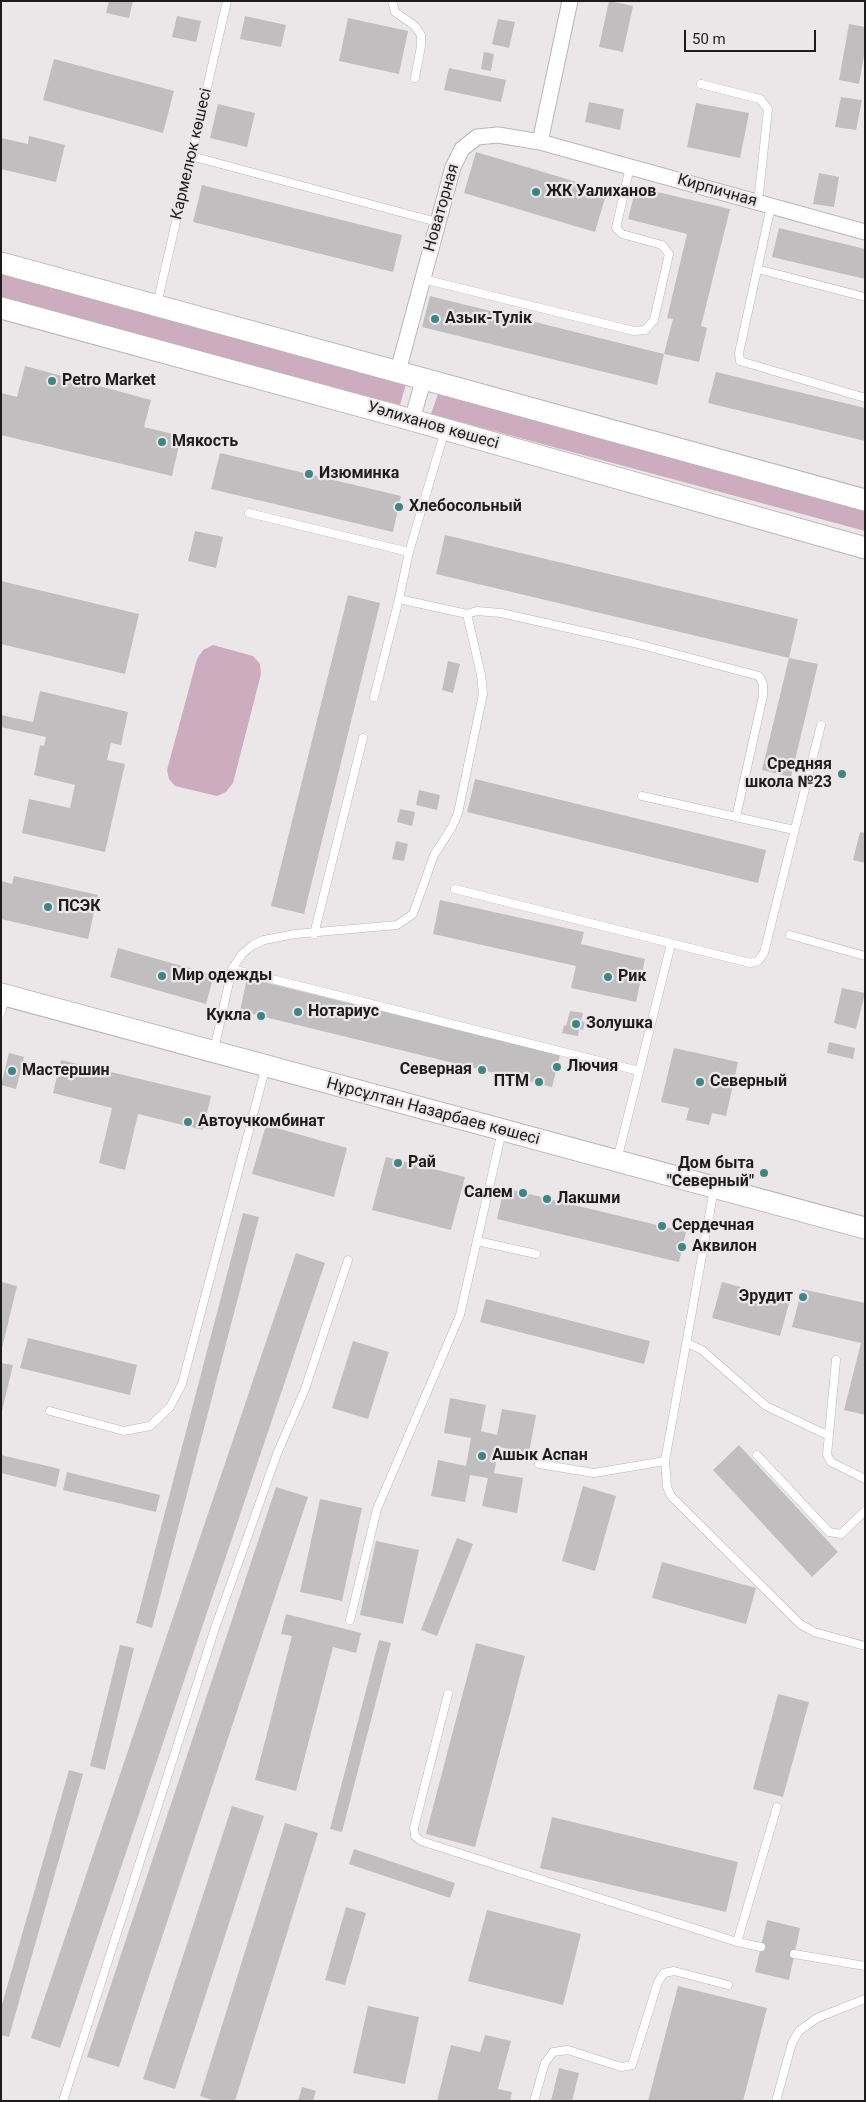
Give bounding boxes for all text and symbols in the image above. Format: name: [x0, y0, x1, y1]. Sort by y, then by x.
scale bar: [686, 20, 818, 52]
text: 50 m: [692, 30, 726, 48]
street label: Кармелюк көшесі: [168, 86, 216, 222]
street label: Новаторная: [420, 162, 464, 254]
street label: Кирпичная: [675, 170, 759, 212]
place label: ЖК Уалиханов: [546, 182, 656, 202]
marker: ЖК Уалиханов: [530, 186, 542, 198]
place label: Азык-Тулiк: [445, 309, 532, 329]
marker: Азык-Тулiк: [429, 313, 441, 325]
place label: Petro Market: [62, 371, 156, 391]
marker: Petro Market: [46, 375, 58, 387]
street label: Уәлиханов көшесі: [365, 398, 501, 454]
place label: Мякость: [172, 432, 238, 452]
marker: Мякость: [156, 436, 168, 448]
place label: Изюминка: [319, 464, 399, 484]
marker: Изюминка: [303, 468, 315, 480]
place label: Хлебосольный: [409, 497, 522, 517]
marker: Хлебосольный: [393, 501, 405, 513]
place label: Средняя школа №23: [745, 755, 832, 793]
marker: Средняя школа №23: [836, 768, 848, 780]
place label: ПСЭК: [58, 897, 100, 917]
marker: ПСЭК: [42, 901, 54, 913]
place label: Мир одежды: [172, 966, 272, 986]
place label: Рик: [618, 967, 646, 987]
marker: Мир одежды: [156, 970, 168, 982]
marker: Рик: [602, 971, 614, 983]
place label: Нотариус: [308, 1002, 379, 1022]
place label: Кукла: [206, 1006, 251, 1026]
marker: Нотариус: [292, 1006, 304, 1018]
marker: Кукла: [255, 1010, 267, 1022]
place label: Золушка: [586, 1014, 653, 1034]
marker: Золушка: [570, 1018, 582, 1030]
place label: Лючия: [567, 1057, 618, 1077]
place label: Северная: [400, 1060, 472, 1080]
place label: Мастершин: [22, 1061, 110, 1081]
marker: Лючия: [551, 1061, 563, 1073]
marker: Северная: [476, 1064, 488, 1076]
marker: Мастершин: [6, 1065, 18, 1077]
place label: ПТМ: [494, 1072, 529, 1092]
place label: Северный: [710, 1072, 787, 1092]
street label: Нұрсұлтан Назарбаев көшесі: [324, 1074, 542, 1150]
marker: ПТМ: [533, 1076, 545, 1088]
marker: Северный: [694, 1076, 706, 1088]
place label: Автоучкомбинат: [198, 1112, 325, 1132]
marker: Автоучкомбинат: [182, 1116, 194, 1128]
place label: Рай: [408, 1153, 436, 1173]
place label: Дом быта "Северный": [667, 1154, 754, 1192]
marker: Рай: [392, 1157, 404, 1169]
marker: Дом быта "Северный": [758, 1167, 770, 1179]
place label: Салем: [464, 1183, 513, 1203]
marker: Салем: [517, 1187, 529, 1199]
place label: Лакшми: [557, 1189, 620, 1209]
marker: Лакшми: [541, 1193, 553, 1205]
place label: Сердечная: [672, 1216, 754, 1236]
marker: Сердечная: [656, 1220, 668, 1232]
place label: Аквилон: [692, 1237, 757, 1257]
marker: Аквилон: [676, 1241, 688, 1253]
place label: Эрудит: [739, 1287, 793, 1307]
marker: Эрудит: [797, 1291, 809, 1303]
place label: Ашык Аспан: [492, 1446, 588, 1466]
marker: Ашык Аспан: [476, 1450, 488, 1462]

